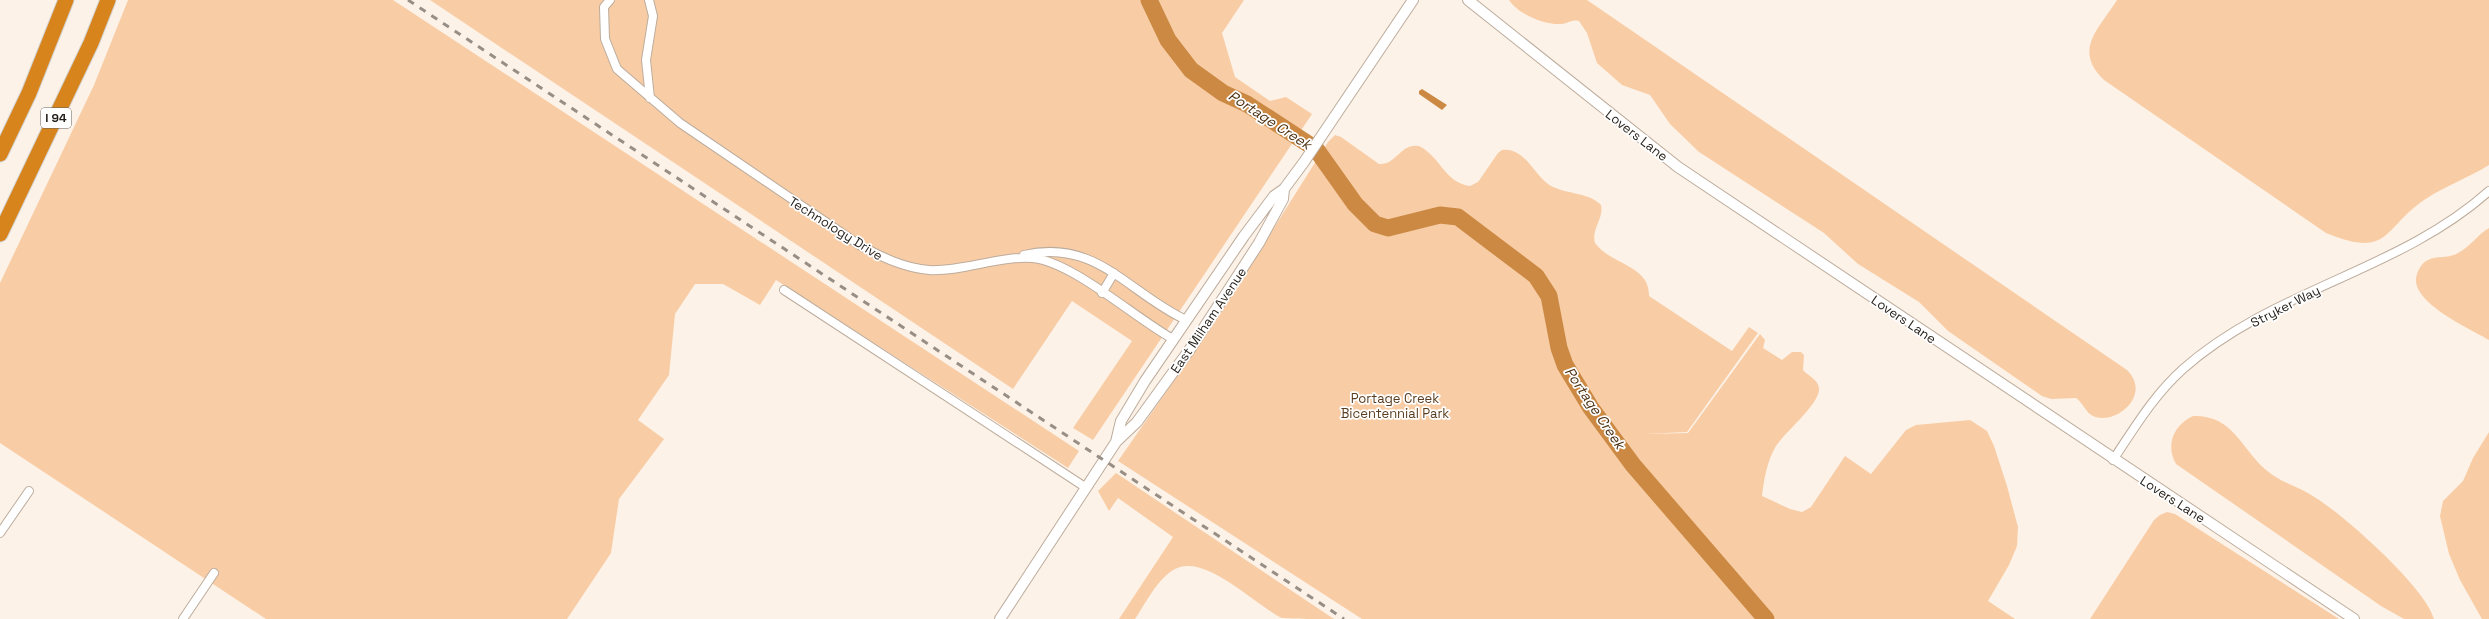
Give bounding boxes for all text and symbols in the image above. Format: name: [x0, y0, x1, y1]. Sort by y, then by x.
water label: Portage Creek: [1225, 86, 1316, 154]
street label: Lovers Lane: [1602, 106, 1671, 165]
road number: I 94: [41, 108, 71, 128]
street label: Technology Drive: [786, 193, 886, 264]
street label: East Milham Avenue: [1167, 264, 1250, 376]
street label: Stryker Way: [2248, 282, 2323, 331]
street label: Lovers Lane: [1868, 292, 1939, 347]
water label: Portage Creek: [1561, 363, 1630, 454]
park label: Portage Creek Bicentennial Park: [1341, 390, 1449, 422]
street label: Lovers Lane: [2137, 472, 2209, 527]

